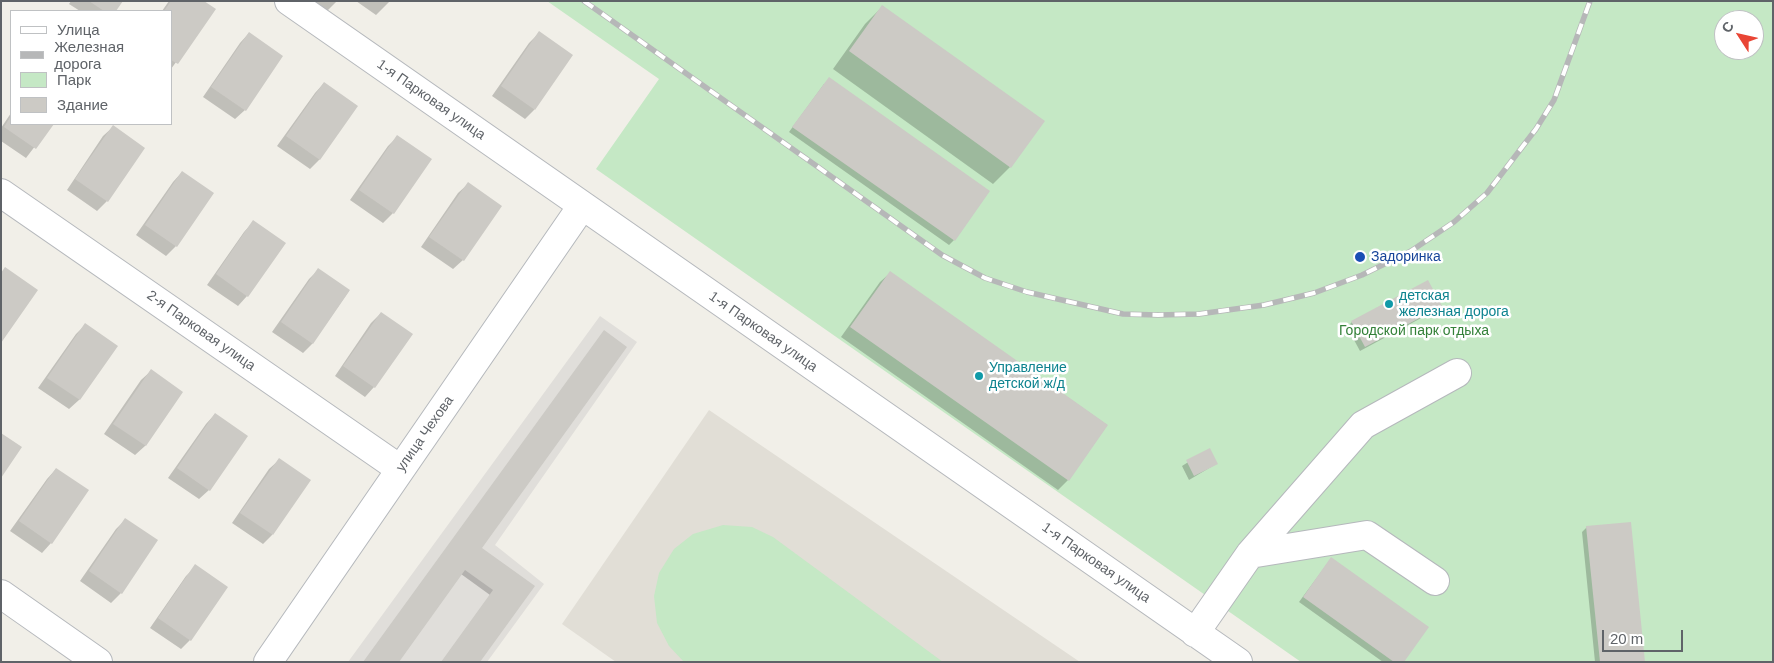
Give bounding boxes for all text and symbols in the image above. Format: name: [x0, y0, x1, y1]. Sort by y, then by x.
legend: [10, 10, 172, 125]
north arrow: [1714, 10, 1764, 60]
text: С: [1718, 18, 1737, 36]
text: Улица: [57, 21, 100, 38]
text: Железная дорога: [54, 38, 124, 72]
street label: 1-я Парковая улица: [373, 56, 489, 144]
text: Парк: [57, 71, 91, 88]
text: Здание: [57, 96, 108, 113]
place label: Задоринка: [1371, 249, 1441, 265]
marker: Задоринка: [1353, 250, 1367, 264]
street label: 2-я Парковая улица: [143, 287, 259, 375]
street label: 1-я Парковая улица: [705, 288, 821, 376]
place label: детская железная дорога: [1399, 288, 1509, 321]
marker: детская железная дорога: [1383, 298, 1395, 310]
park label: Городской парк отдыха: [1339, 323, 1489, 339]
place label: Управление детской ж/д: [989, 360, 1067, 392]
marker: Управление детской ж/д: [973, 370, 985, 382]
street label: улица Чехова: [393, 393, 457, 475]
street label: 1-я Парковая улица: [1038, 519, 1154, 607]
scale bar: [1604, 620, 1685, 652]
text: 20 m: [1610, 630, 1643, 647]

